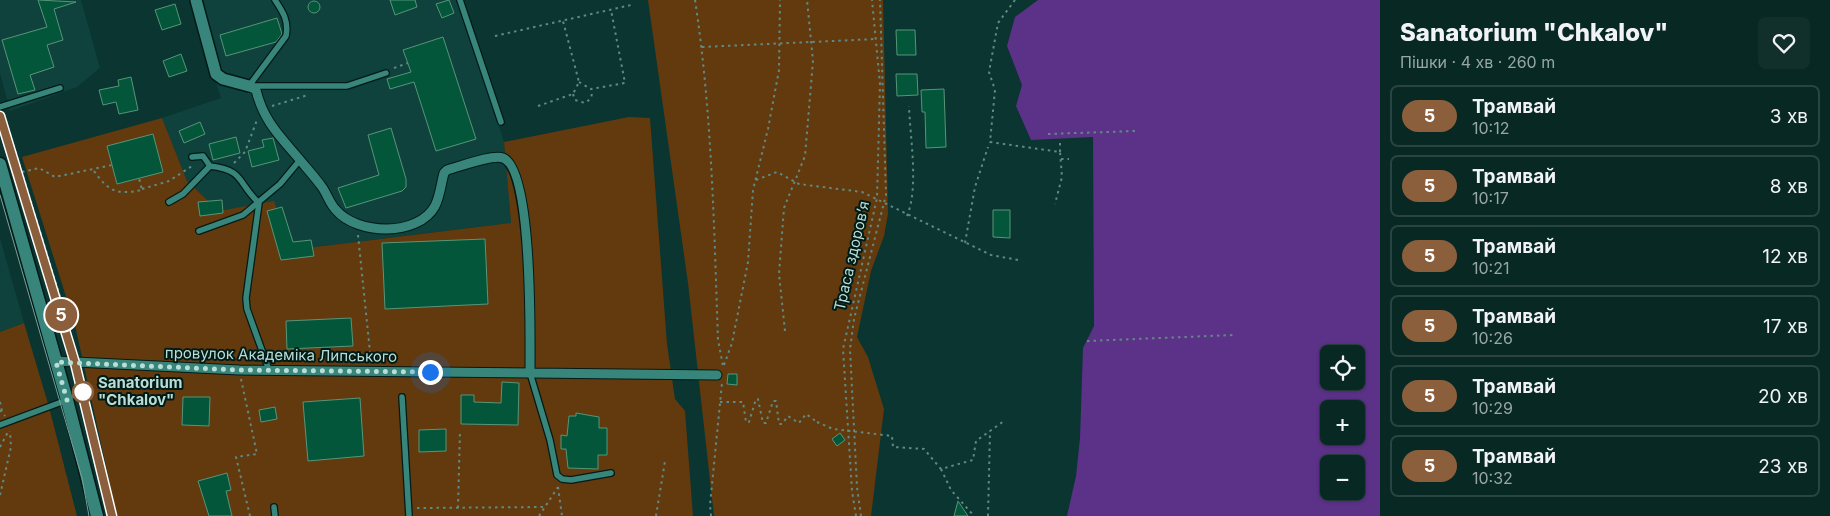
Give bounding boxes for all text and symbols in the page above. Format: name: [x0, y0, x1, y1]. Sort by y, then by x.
button: heart: [1758, 17, 1810, 69]
text: Sanatorium "Chkalov": [1400, 18, 1668, 47]
text: Пішки · 4 хв · 260 m: [1400, 52, 1555, 72]
text: Трамвай: [1472, 95, 1556, 118]
text: 5: [1424, 105, 1435, 126]
text: 3 хв: [1770, 105, 1808, 128]
text: 10:12: [1472, 118, 1509, 138]
text: Трамвай: [1472, 165, 1556, 188]
text: 5: [1424, 175, 1435, 196]
text: 8 хв: [1770, 175, 1808, 198]
text: 10:17: [1472, 188, 1509, 208]
street label: Траса здоров’я: [830, 199, 873, 313]
text: Трамвай: [1472, 235, 1556, 258]
text: 5: [1424, 245, 1435, 266]
text: 12 хв: [1762, 245, 1808, 268]
text: 10:21: [1472, 258, 1509, 278]
line badge: 5: [45, 299, 77, 331]
text: 5: [55, 304, 67, 325]
text: Трамвай: [1472, 305, 1556, 328]
text: 5: [1424, 315, 1435, 336]
text: 17 хв: [1763, 315, 1808, 338]
text: 10:26: [1472, 328, 1513, 348]
street label: провулок Академіка Липського: [165, 343, 397, 366]
map controls: [1320, 345, 1365, 500]
button: locate: [1320, 345, 1365, 390]
your location: [418, 360, 443, 385]
place label: Sanatorium "Chkalov": [98, 373, 182, 409]
text: Трамвай: [1472, 375, 1556, 398]
marker: Sanatorium "Chkalov": [72, 381, 94, 403]
text: 5: [1424, 385, 1435, 406]
text: 20 хв: [1758, 385, 1808, 408]
text: 10:29: [1472, 398, 1513, 418]
button: +: [1320, 400, 1365, 445]
text: Трамвай: [1472, 445, 1556, 468]
button: −: [1320, 455, 1365, 500]
text: 5: [1424, 455, 1435, 476]
text: 23 хв: [1758, 455, 1808, 478]
text: 10:32: [1472, 468, 1513, 488]

